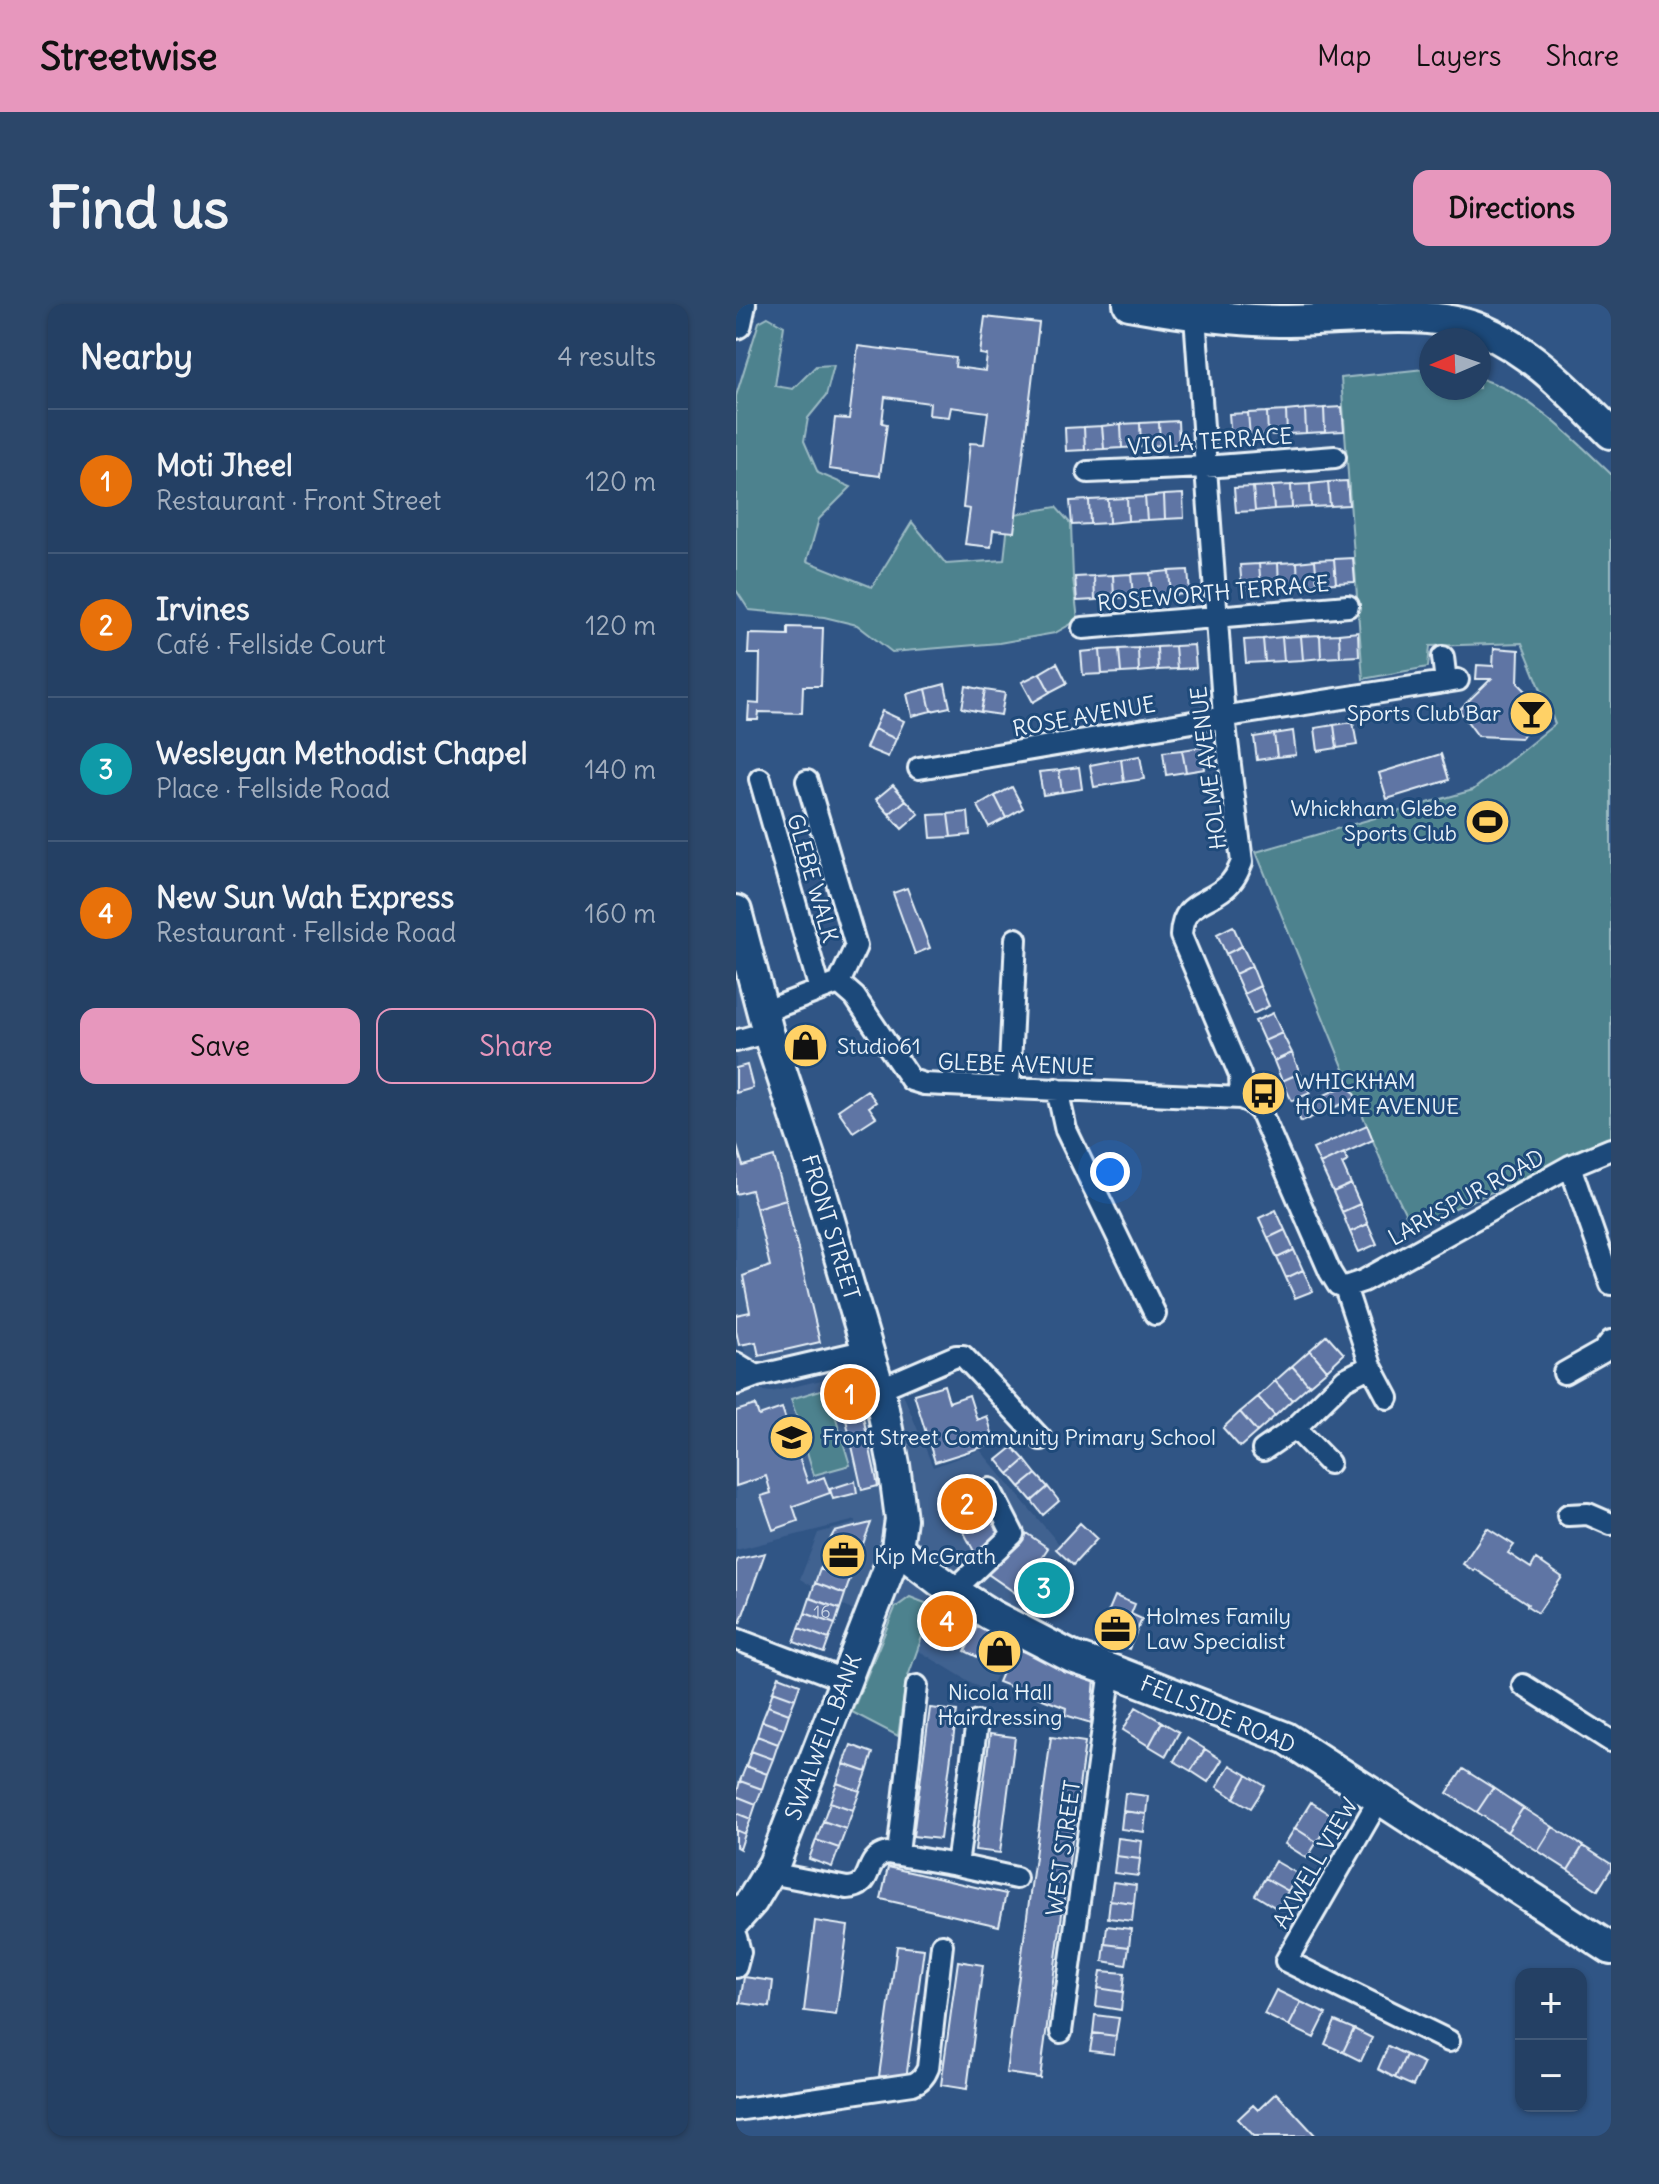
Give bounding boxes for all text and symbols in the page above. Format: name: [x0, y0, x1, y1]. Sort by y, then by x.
text: Streetwise: [40, 33, 218, 80]
text: Map: [1317, 38, 1372, 74]
text: Layers: [1416, 38, 1502, 74]
text: Share: [1546, 38, 1619, 74]
button: Directions: [1413, 170, 1611, 246]
text: Find us: [48, 173, 229, 243]
north arrow: [1419, 328, 1491, 400]
text: Nearby: [80, 335, 193, 378]
text: 4 results: [558, 340, 656, 373]
street label: VIOLA TERRACE: [1127, 421, 1293, 461]
text: Moti Jheel: [156, 446, 293, 484]
text: 1: [101, 465, 111, 498]
text: 120 m: [585, 465, 656, 498]
text: Restaurant · Front Street: [156, 484, 441, 517]
street label: ROSEWORTH TERRACE: [1096, 569, 1330, 617]
text: Irvines: [156, 590, 250, 628]
text: 2: [99, 609, 113, 642]
text: 120 m: [585, 609, 656, 642]
text: Café · Fellside Court: [156, 628, 386, 661]
street label: HOLME AVENUE: [1184, 685, 1232, 851]
bar icon: Sports Club Bar: [1508, 689, 1556, 737]
street label: ROSE AVENUE: [1010, 690, 1158, 742]
place label: Sports Club Bar: [1347, 699, 1501, 727]
text: Wesleyan Methodist Chapel: [156, 734, 528, 772]
text: 3: [99, 753, 113, 786]
text: 140 m: [585, 753, 656, 786]
text: Place · Fellside Road: [156, 772, 390, 805]
place label: Whickham Glebe Sports Club: [1291, 794, 1457, 847]
sports icon: Whickham Glebe Sports Club: [1464, 797, 1512, 845]
street label: GLEBE WALK: [781, 810, 845, 946]
text: New Sun Wah Express: [156, 878, 454, 916]
text: 4: [98, 897, 114, 930]
text: 160 m: [585, 897, 656, 930]
text: Restaurant · Fellside Road: [156, 916, 456, 949]
button: Save: [80, 1008, 360, 1084]
button: Share: [376, 1008, 656, 1084]
shop icon: Studio61: [782, 1022, 830, 1070]
place label: Studio61: [837, 1032, 921, 1060]
street label: GLEBE AVENUE: [937, 1047, 1095, 1081]
place label: WHICKHAM HOLME AVENUE: [1295, 1067, 1459, 1120]
bus stop icon: WHICKHAM HOLME AVENUE: [1240, 1070, 1288, 1118]
street label: LARKSPUR ROAD: [1383, 1143, 1549, 1251]
street label: FRONT STREET: [796, 1151, 866, 1303]
your location: [1090, 1152, 1130, 1192]
pin: 1: [824, 1364, 876, 1424]
school or university icon: Front Street Community Primary School: [767, 1413, 815, 1461]
place label: Front Street Community Primary School: [822, 1423, 1216, 1451]
pin: 2: [941, 1474, 993, 1534]
office icon: Kip McGrath: [819, 1532, 867, 1580]
place label: Kip McGrath: [874, 1542, 996, 1570]
pin: 3: [1018, 1558, 1070, 1618]
pin: 4: [921, 1591, 973, 1651]
house number: 16: [813, 1600, 831, 1623]
place label: Holmes Family Law Specialist: [1146, 1602, 1291, 1655]
office icon: Holmes Family Law Specialist: [1091, 1605, 1139, 1653]
shop icon: Nicola Hall Hairdressing: [976, 1627, 1024, 1675]
street label: SWALWELL BANK: [778, 1650, 868, 1824]
street label: FELLSIDE ROAD: [1136, 1669, 1300, 1759]
place label: Nicola Hall Hairdressing: [937, 1678, 1063, 1731]
street label: WEST STREET: [1040, 1778, 1086, 1918]
street label: AXWELL VIEW: [1266, 1793, 1364, 1933]
map controls: [1515, 1968, 1587, 2112]
button: +: [1515, 1968, 1587, 2040]
button: −: [1515, 2040, 1587, 2112]

